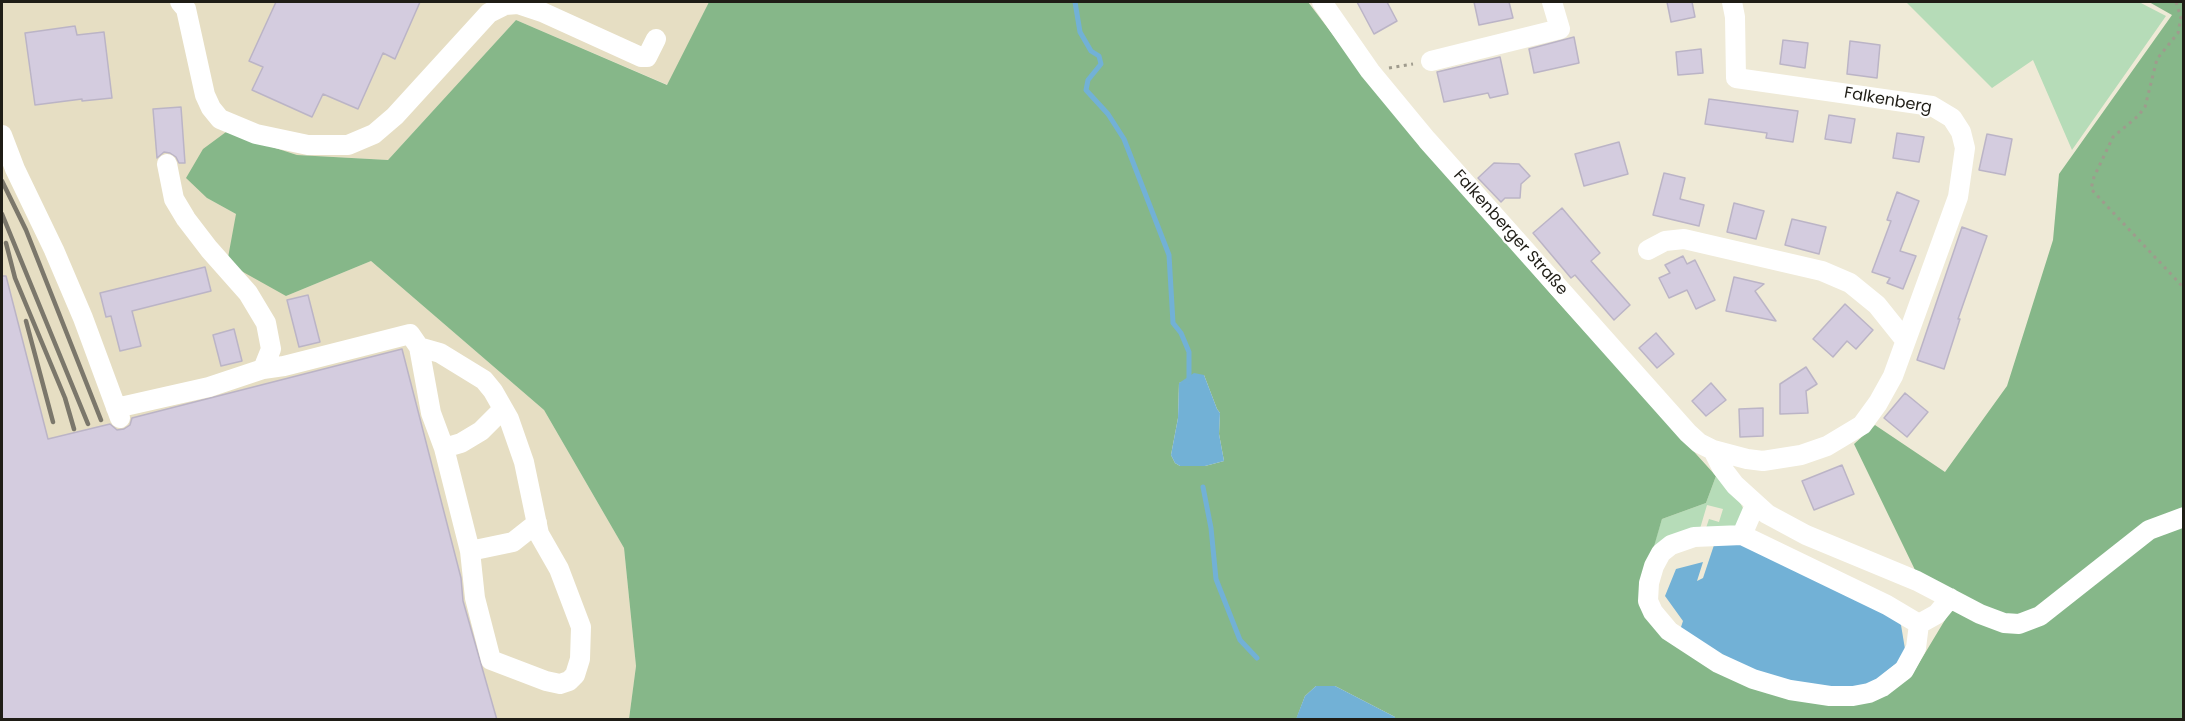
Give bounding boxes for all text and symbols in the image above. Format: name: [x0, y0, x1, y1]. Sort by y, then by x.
street label: Falkenberg: [1843, 84, 1933, 118]
street label: Falkenberger Straße: [1449, 166, 1571, 300]

